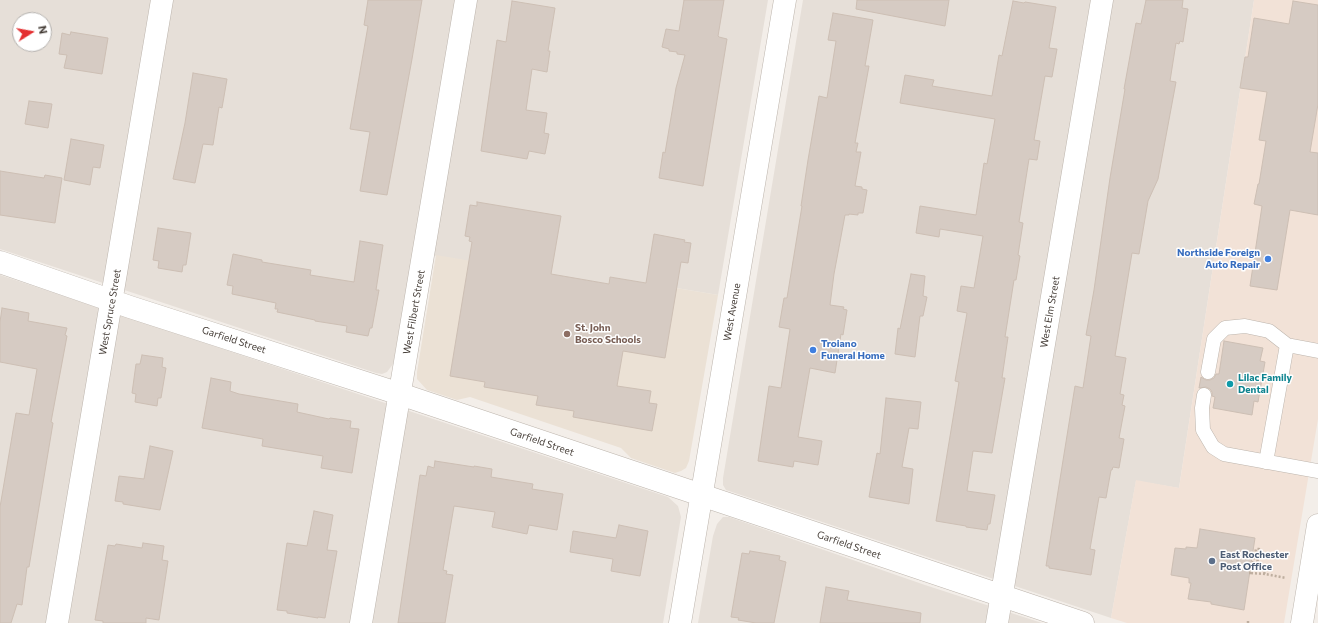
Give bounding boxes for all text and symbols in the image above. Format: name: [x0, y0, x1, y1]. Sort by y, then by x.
north arrow: [12, 12, 52, 52]
text: N: [36, 25, 50, 35]
place label: Northside Foreign Auto Repair: [1177, 247, 1260, 270]
marker: Northside Foreign Auto Repair: [1263, 254, 1273, 264]
street label: West Spruce Street: [97, 268, 123, 356]
street label: West Filbert Street: [401, 269, 427, 355]
street label: West Elm Street: [1038, 275, 1062, 349]
street label: West Avenue: [721, 282, 743, 342]
place label: St. John Bosco Schools: [575, 322, 641, 346]
street label: Garfield Street: [200, 324, 268, 356]
marker: St. John Bosco Schools: [562, 329, 572, 339]
place label: Troiano Funeral Home: [821, 338, 885, 362]
marker: Troiano Funeral Home: [808, 345, 818, 355]
place label: Lilac Family Dental: [1238, 372, 1292, 396]
marker: Lilac Family Dental: [1225, 379, 1235, 389]
street label: Garfield Street: [508, 425, 576, 459]
street label: Garfield Street: [815, 528, 883, 562]
place label: East Rochester Post Office: [1220, 549, 1289, 572]
marker: East Rochester Post Office: [1207, 556, 1217, 566]

